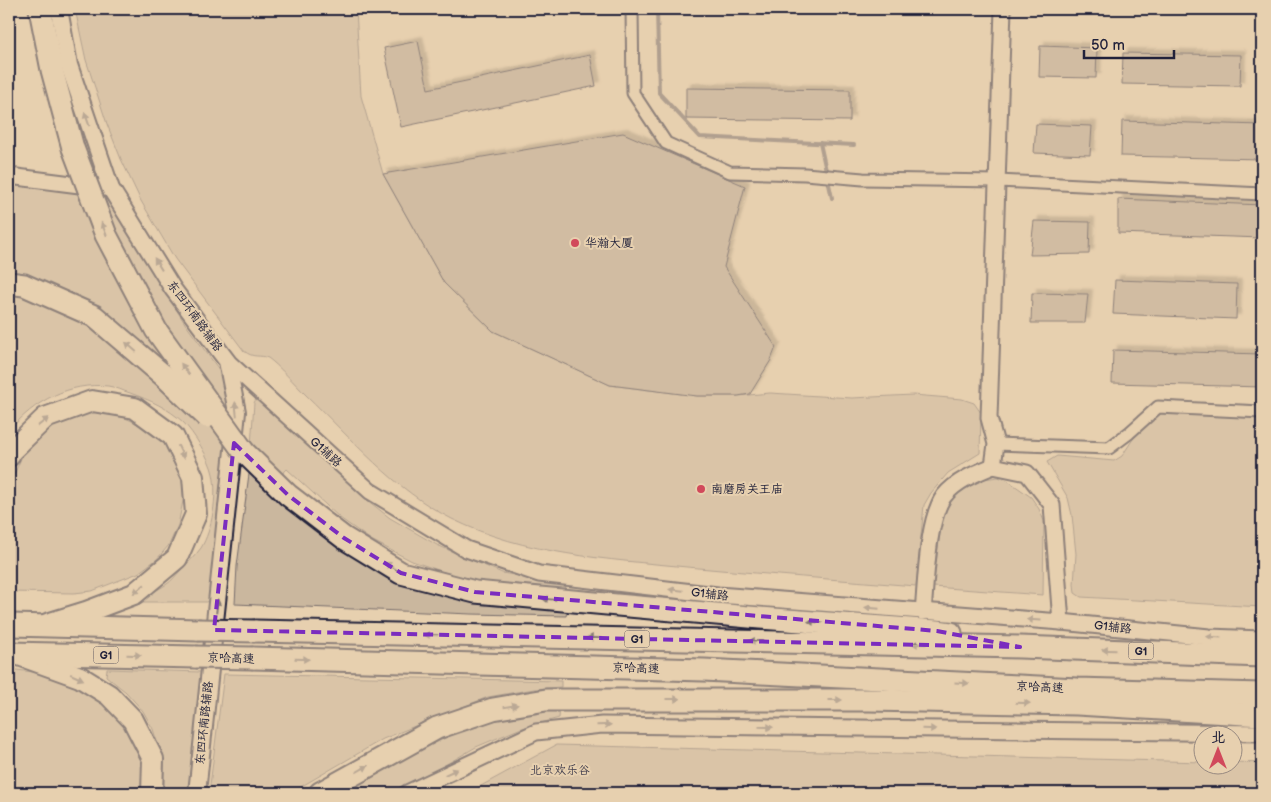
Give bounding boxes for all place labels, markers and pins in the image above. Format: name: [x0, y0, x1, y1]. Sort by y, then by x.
place label: 华瀚大厦: [585, 236, 633, 251]
marker: 华瀚大厦: [569, 237, 581, 249]
place label: 南磨房关王庙: [711, 482, 783, 497]
marker: 南磨房关王庙: [695, 483, 707, 495]

